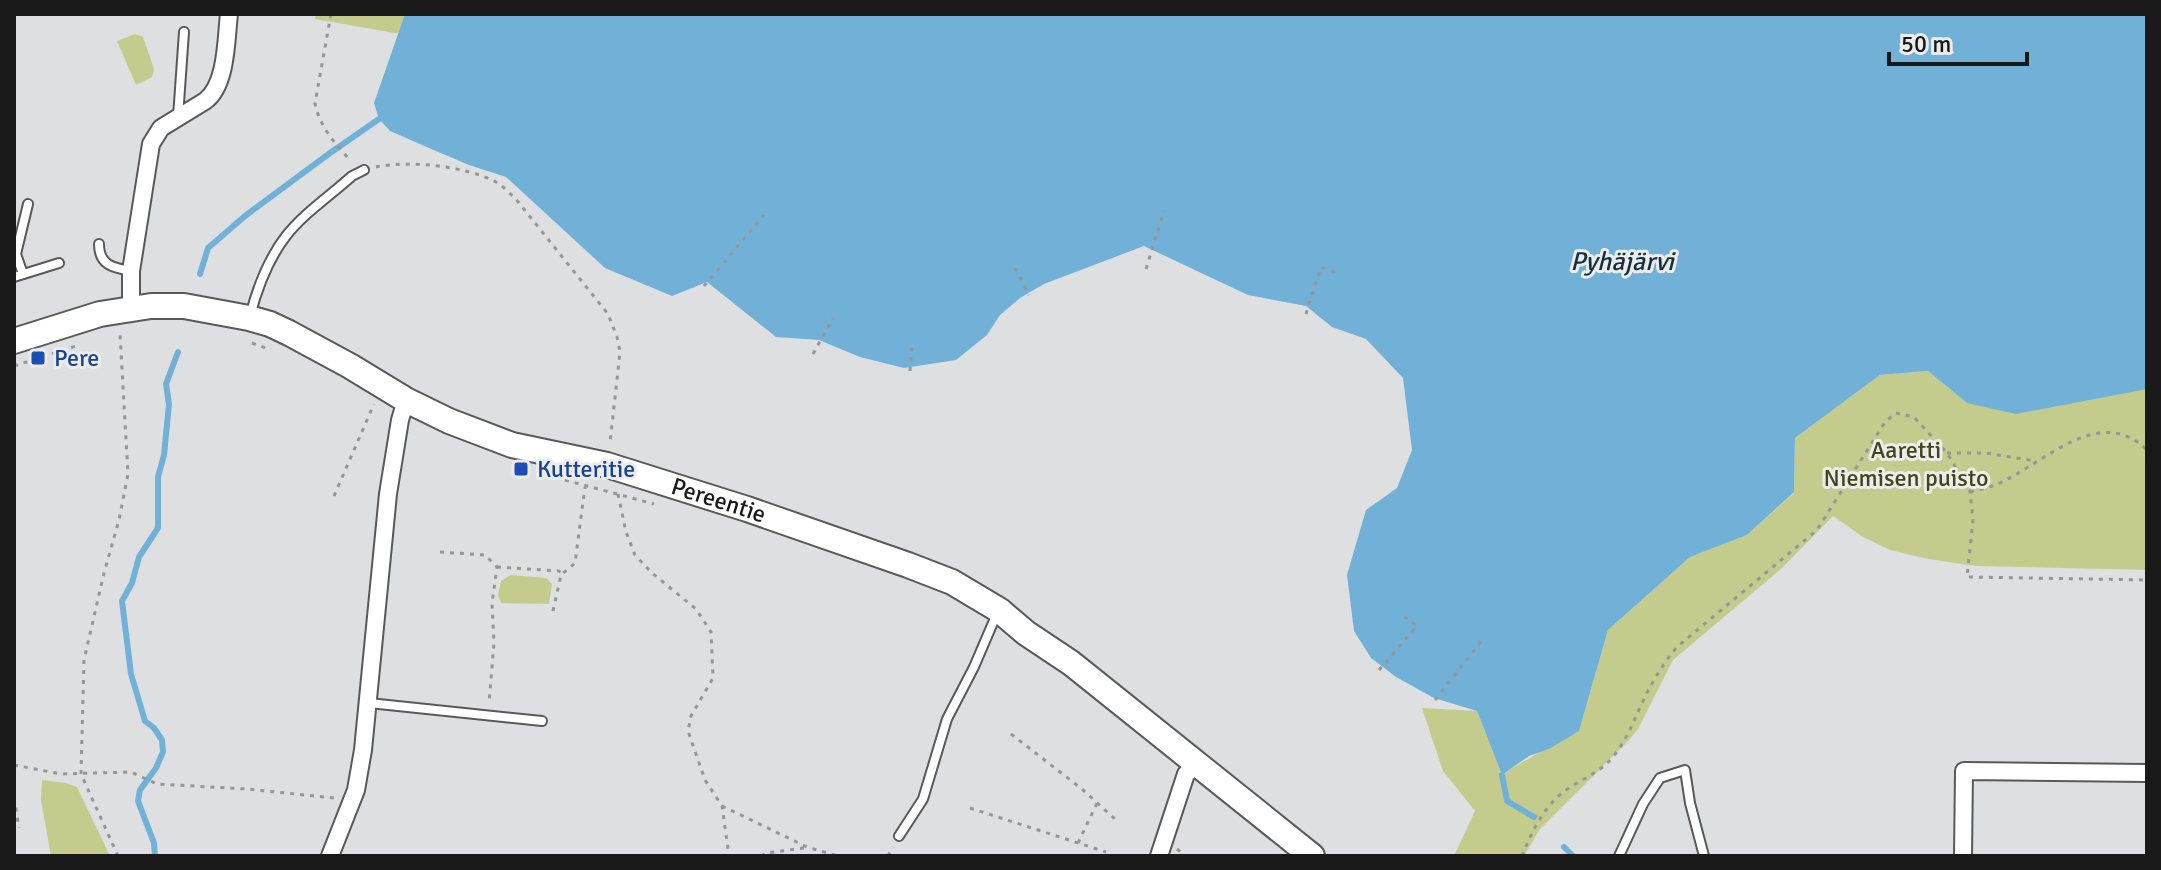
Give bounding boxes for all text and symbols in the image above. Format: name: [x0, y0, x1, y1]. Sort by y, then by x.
scale bar: [1889, 16, 2027, 66]
text: 50 m: [1901, 29, 1951, 59]
water label: Pyhäjärvi: [1570, 246, 1676, 278]
place label: Pere: [54, 343, 99, 373]
marker: Pere: [29, 349, 47, 367]
park label: Aaretti Niemisen puisto: [1824, 435, 1988, 493]
place label: Kutteritie: [537, 454, 635, 484]
marker: Kutteritie: [512, 460, 530, 478]
street label: Pereentie: [668, 471, 770, 529]

